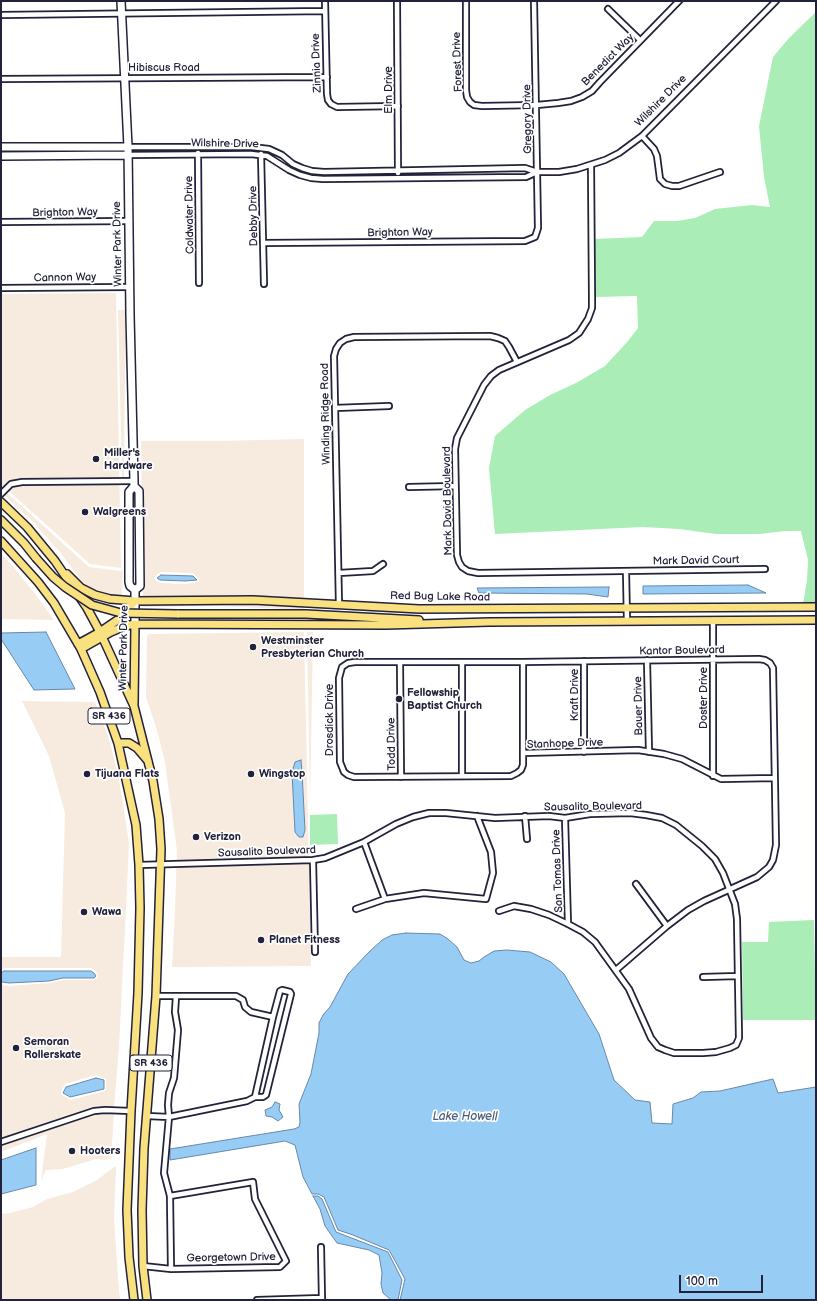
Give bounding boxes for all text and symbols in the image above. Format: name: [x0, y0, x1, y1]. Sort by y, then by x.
street label: Benedict Way: [579, 31, 637, 89]
street label: Forest Drive: [450, 32, 466, 92]
street label: Zinnia Drive: [309, 33, 325, 93]
street label: Hibiscus Road: [128, 61, 200, 75]
street label: Elm Drive: [382, 66, 396, 114]
street label: Wilshire Drive: [632, 72, 690, 130]
street label: Gregory Drive: [521, 84, 535, 154]
street label: Wilshire Drive: [191, 137, 259, 151]
street label: Coldwater Drive: [183, 176, 197, 254]
street label: Debby Drive: [247, 186, 261, 246]
street label: Winter Park Drive: [111, 201, 125, 287]
street label: Brighton Way: [32, 206, 98, 220]
street label: Brighton Way: [367, 226, 433, 240]
street label: Cannon Way: [34, 271, 96, 285]
street label: Winding Ridge Road: [319, 363, 333, 465]
place label: Miller's Hardware: [104, 446, 152, 472]
street label: Mark David Boulevard: [440, 446, 456, 556]
marker: Miller's Hardware: [91, 454, 101, 464]
place label: Walgreens: [93, 505, 146, 519]
marker: Walgreens: [80, 507, 90, 517]
street label: Mark David Court: [652, 554, 740, 568]
street label: Red Bug Lake Road: [390, 590, 490, 604]
street label: Winter Park Drive: [117, 605, 131, 691]
place label: Westminster Presbyterian Church: [261, 634, 364, 660]
marker: Westminster Presbyterian Church: [248, 642, 258, 652]
street label: Kantor Boulevard: [639, 644, 725, 658]
street label: Doster Drive: [697, 667, 711, 729]
street label: Kraft Drive: [568, 669, 582, 721]
street label: Bauer Drive: [632, 676, 646, 736]
street label: Drosdick Drive: [323, 684, 337, 756]
place label: Fellowship Baptist Church: [407, 686, 482, 712]
marker: Fellowship Baptist Church: [394, 694, 404, 704]
road number: SR 436: [88, 708, 130, 724]
street label: Todd Drive: [385, 717, 399, 771]
street label: Stanhope Drive: [527, 736, 603, 752]
place label: Tijuana Flats: [95, 767, 159, 781]
place label: Wingstop: [259, 767, 305, 781]
marker: Tijuana Flats: [82, 769, 92, 779]
marker: Wingstop: [246, 769, 256, 779]
street label: Sausalito Boulevard: [544, 800, 642, 814]
street label: San Tomas Drive: [550, 829, 566, 913]
place label: Verizon: [204, 830, 241, 844]
marker: Verizon: [191, 832, 201, 842]
street label: Sausalito Boulevard: [218, 844, 316, 860]
place label: Wawa: [92, 905, 121, 919]
marker: Wawa: [79, 907, 89, 917]
place label: Planet Fitness: [269, 933, 340, 947]
marker: Planet Fitness: [256, 935, 266, 945]
place label: Semoran Rollerskate: [24, 1035, 81, 1061]
marker: Semoran Rollerskate: [11, 1043, 21, 1053]
road number: SR 436: [130, 1055, 172, 1071]
water label: Lake Howell: [432, 1110, 498, 1124]
place label: Hooters: [80, 1144, 120, 1158]
marker: Hooters: [67, 1146, 77, 1156]
street label: Georgetown Drive: [186, 1251, 276, 1265]
scale bar: [681, 1267, 765, 1293]
text: 100 m: [686, 1274, 718, 1289]

